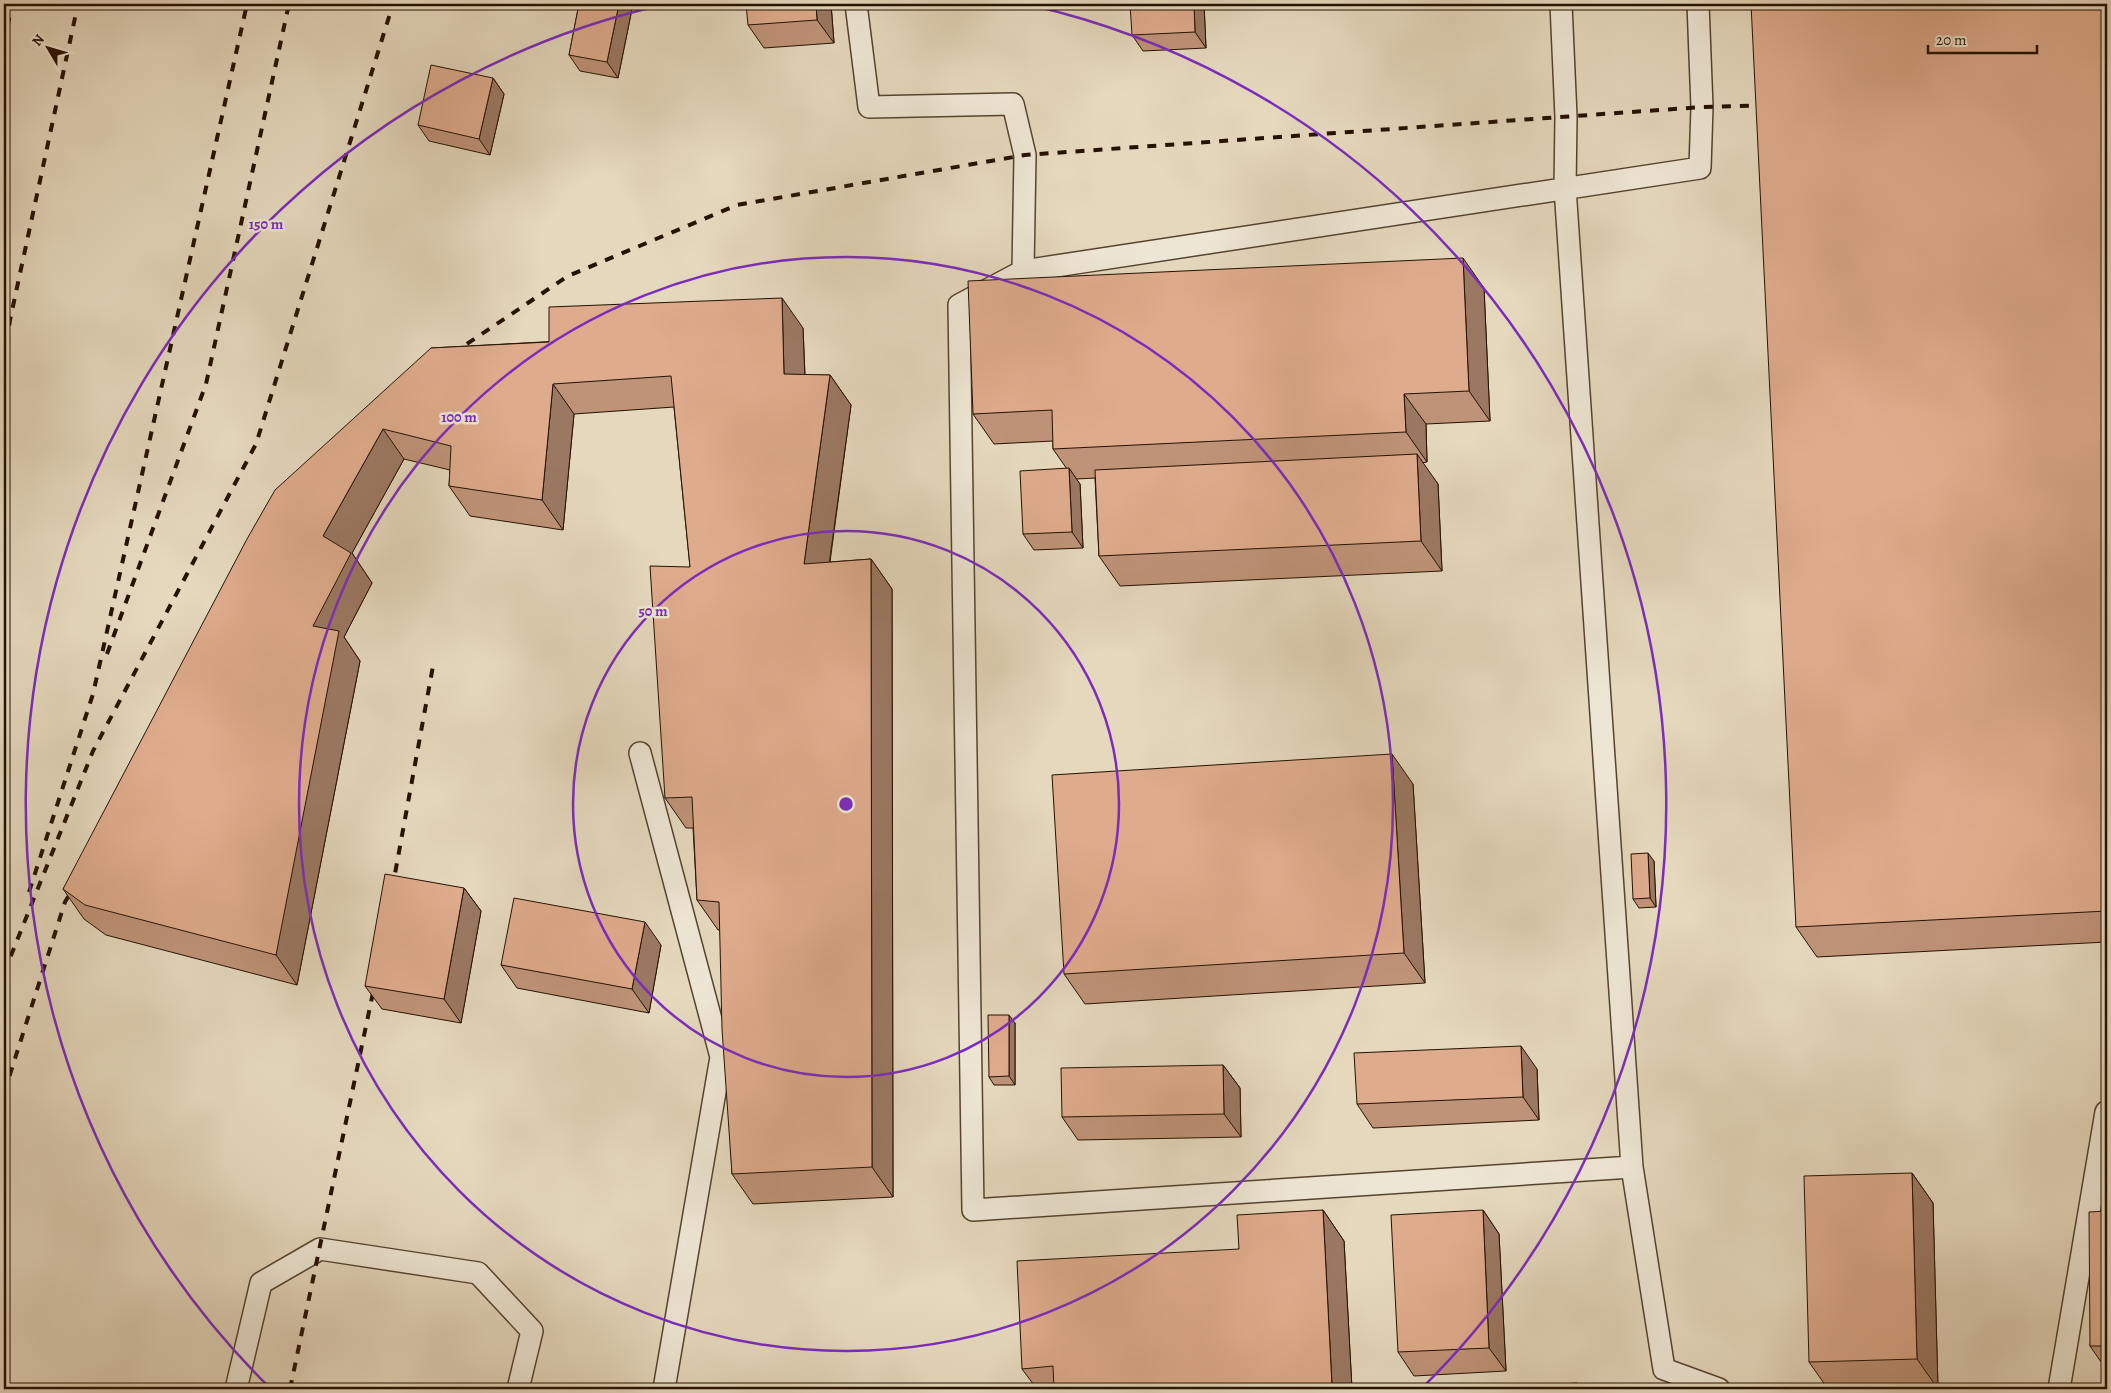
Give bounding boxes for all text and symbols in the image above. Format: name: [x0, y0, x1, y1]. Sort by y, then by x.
north arrow: [22, 22, 72, 72]
scale bar: [1928, 22, 2037, 54]
text: N: [28, 30, 49, 50]
text: 20 m: [1936, 30, 1967, 50]
text: 150 m: [249, 214, 284, 234]
text: 100 m: [441, 407, 477, 427]
text: 50 m: [638, 601, 668, 621]
centre of rings: [837, 795, 855, 813]

